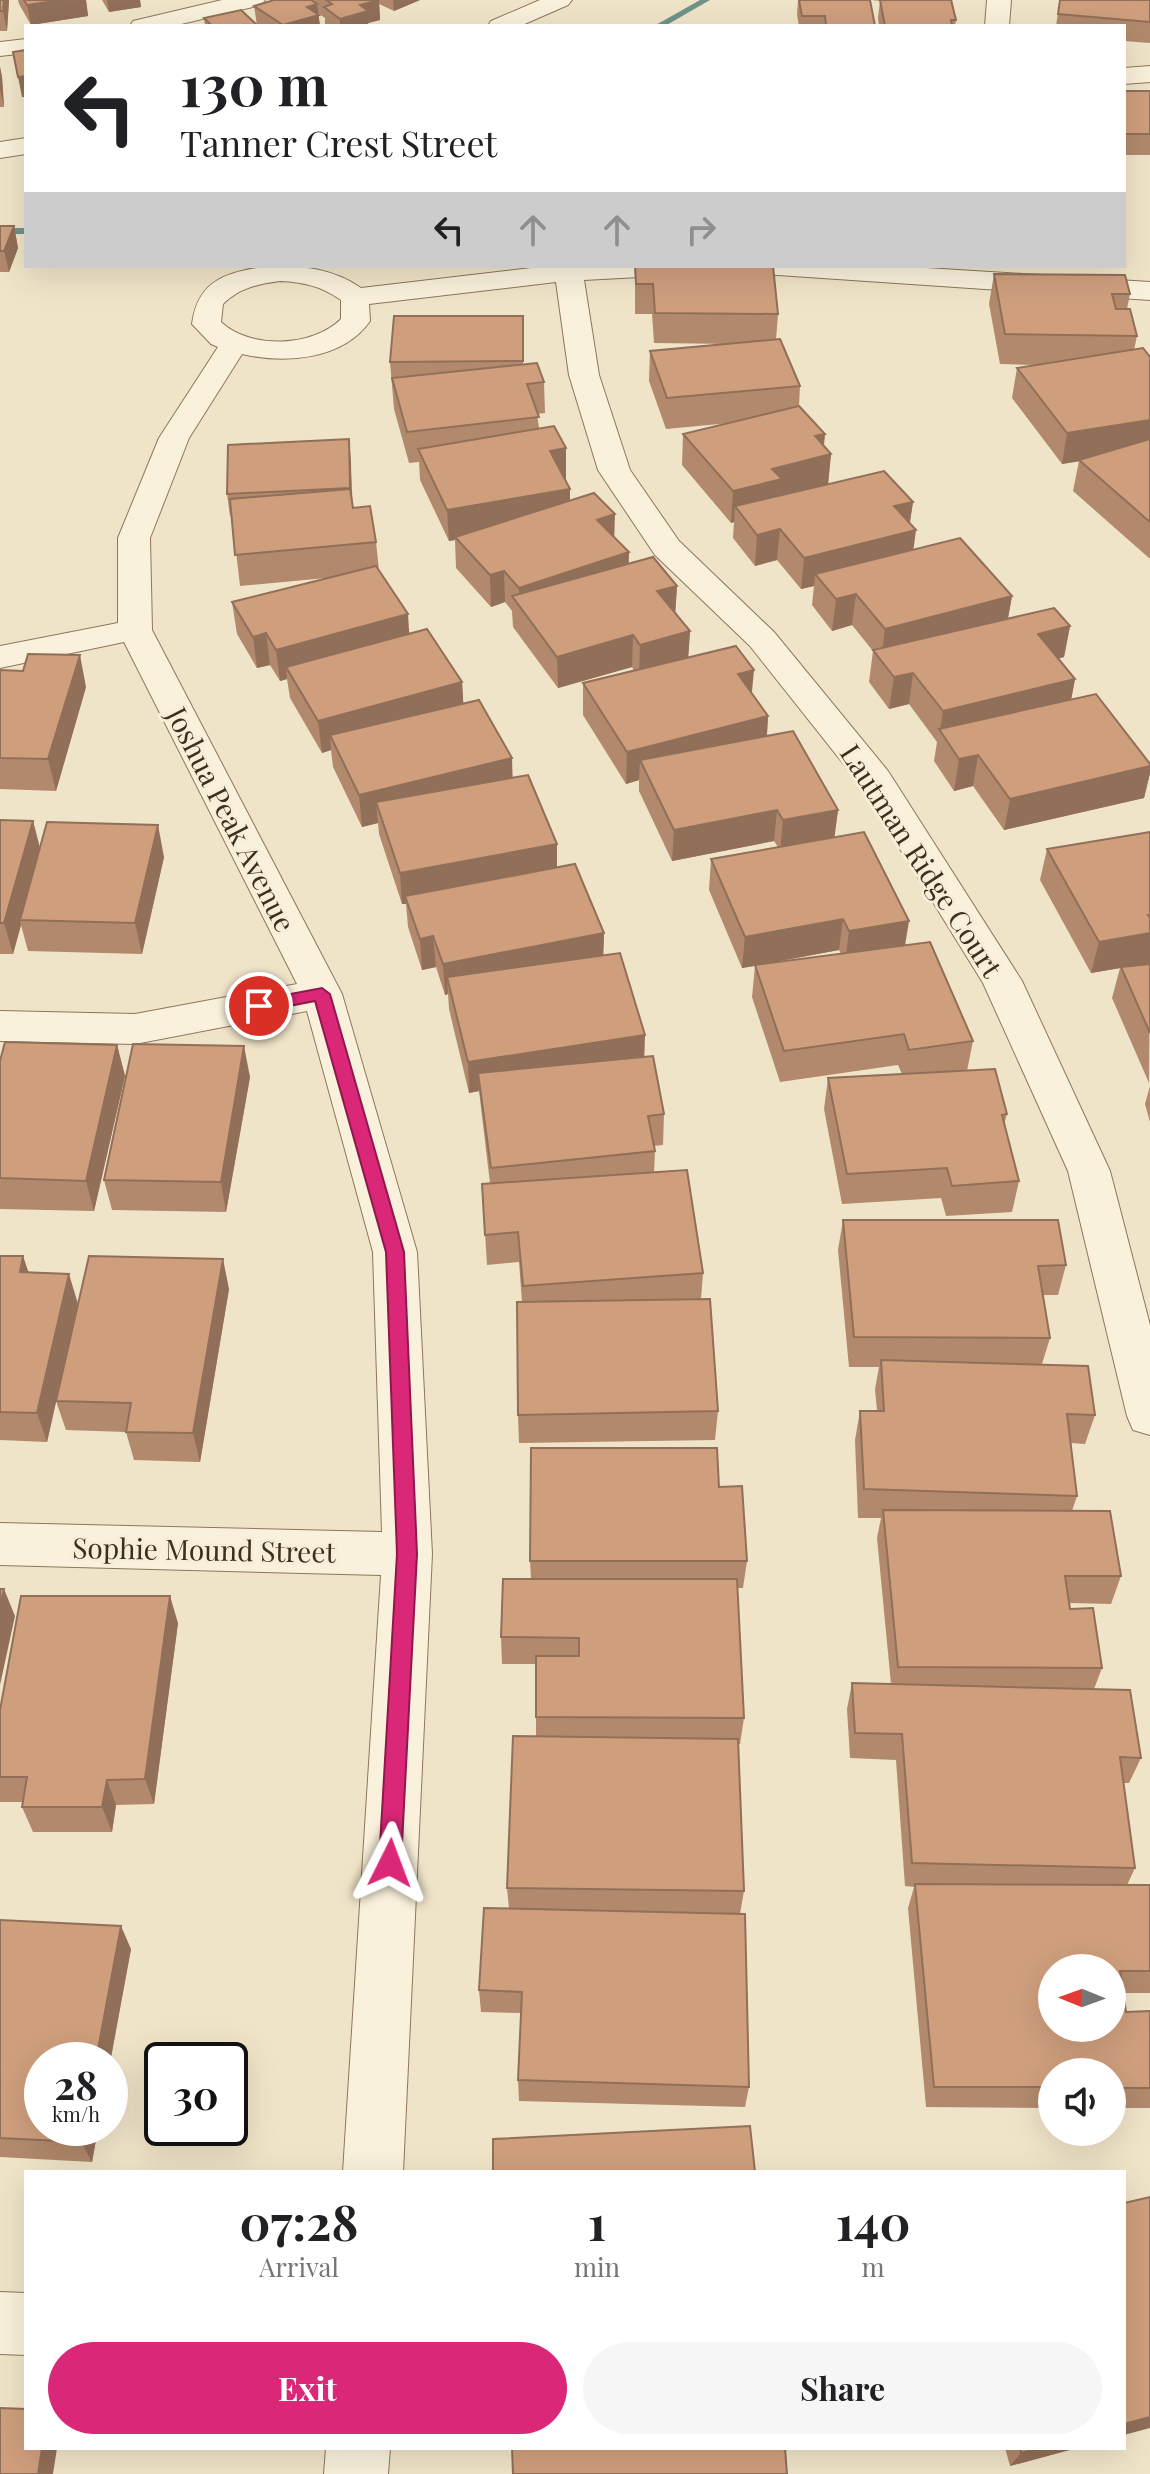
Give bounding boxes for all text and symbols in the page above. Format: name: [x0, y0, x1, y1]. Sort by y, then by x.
text: 130 m: [180, 46, 328, 121]
icon: left: [48, 56, 152, 160]
text: Tanner Crest Street: [180, 118, 497, 166]
icon: left: [427, 208, 471, 252]
icon: ahead: [511, 208, 555, 252]
icon: ahead: [595, 208, 639, 252]
icon: right: [679, 208, 723, 252]
street label: Joshua Peak Avenue: [159, 699, 305, 938]
street label: Lautman Ridge Court: [833, 736, 1012, 984]
pin: [225, 972, 293, 1040]
icon: arrive: [237, 984, 281, 1028]
street label: Sophie Mound Street: [72, 1528, 337, 1570]
position arrow: [348, 1821, 432, 1905]
north arrow: [1038, 1954, 1126, 2042]
map controls: [1038, 1954, 1126, 2146]
speed limit sign: 30: [144, 2042, 248, 2146]
text: 28: [54, 2057, 98, 2110]
button: sound: [1038, 2058, 1126, 2146]
text: km/h: [52, 2100, 100, 2127]
text: 07:28: [240, 2189, 358, 2253]
text: 1: [588, 2189, 606, 2253]
text: 140: [836, 2189, 910, 2253]
text: Arrival: [259, 2249, 339, 2284]
text: min: [574, 2249, 620, 2284]
text: m: [861, 2249, 885, 2284]
button: Exit: [48, 2342, 567, 2434]
button: Share: [583, 2342, 1102, 2434]

